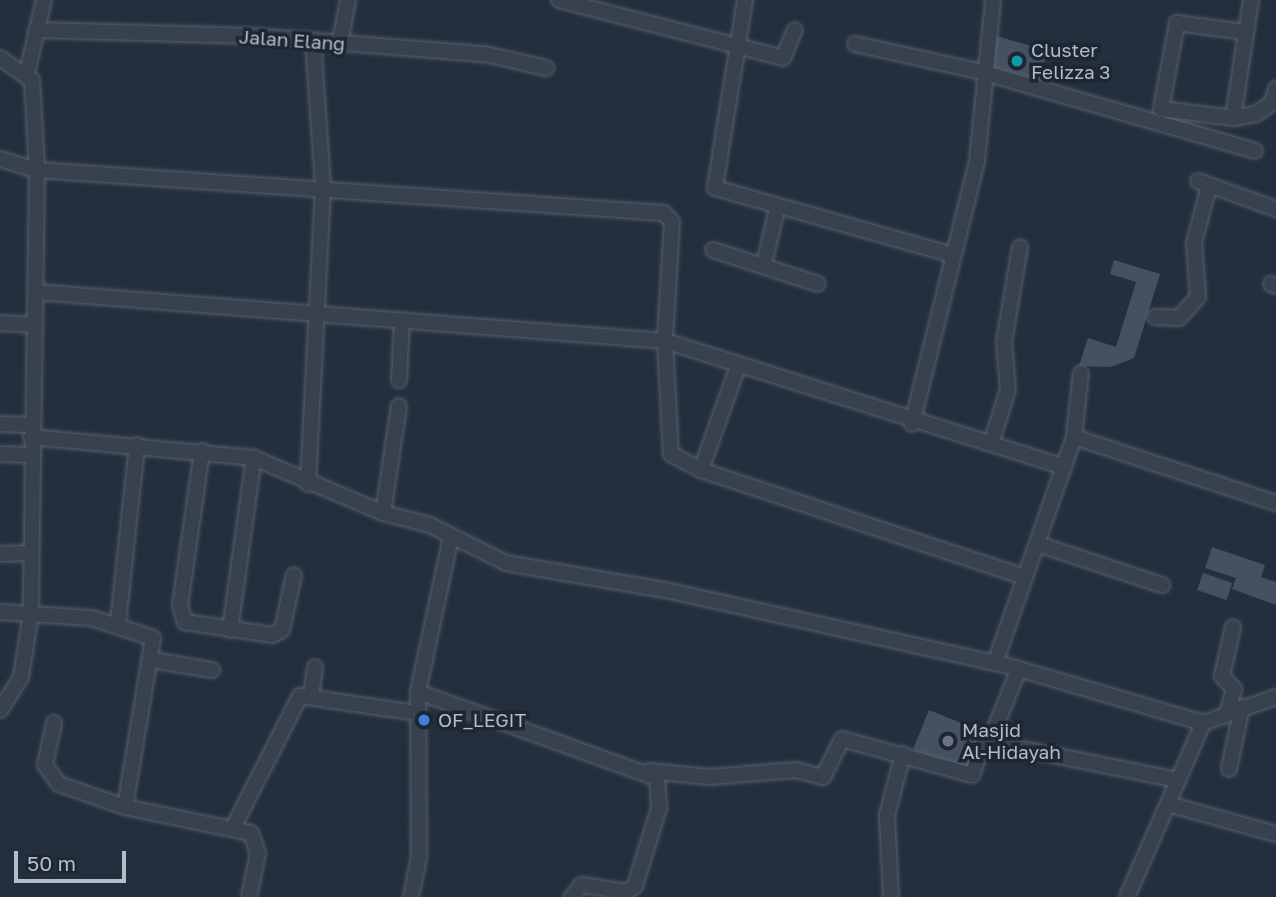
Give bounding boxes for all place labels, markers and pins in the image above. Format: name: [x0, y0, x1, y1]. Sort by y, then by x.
place label: Cluster Felizza 3: [1031, 39, 1110, 83]
marker: Cluster Felizza 3: [1009, 53, 1025, 69]
place label: OF_LEGIT: [438, 709, 526, 731]
marker: OF_LEGIT: [416, 712, 432, 728]
place label: Masjid Al-Hidayah: [962, 719, 1061, 763]
marker: Masjid Al-Hidayah: [940, 733, 956, 749]

